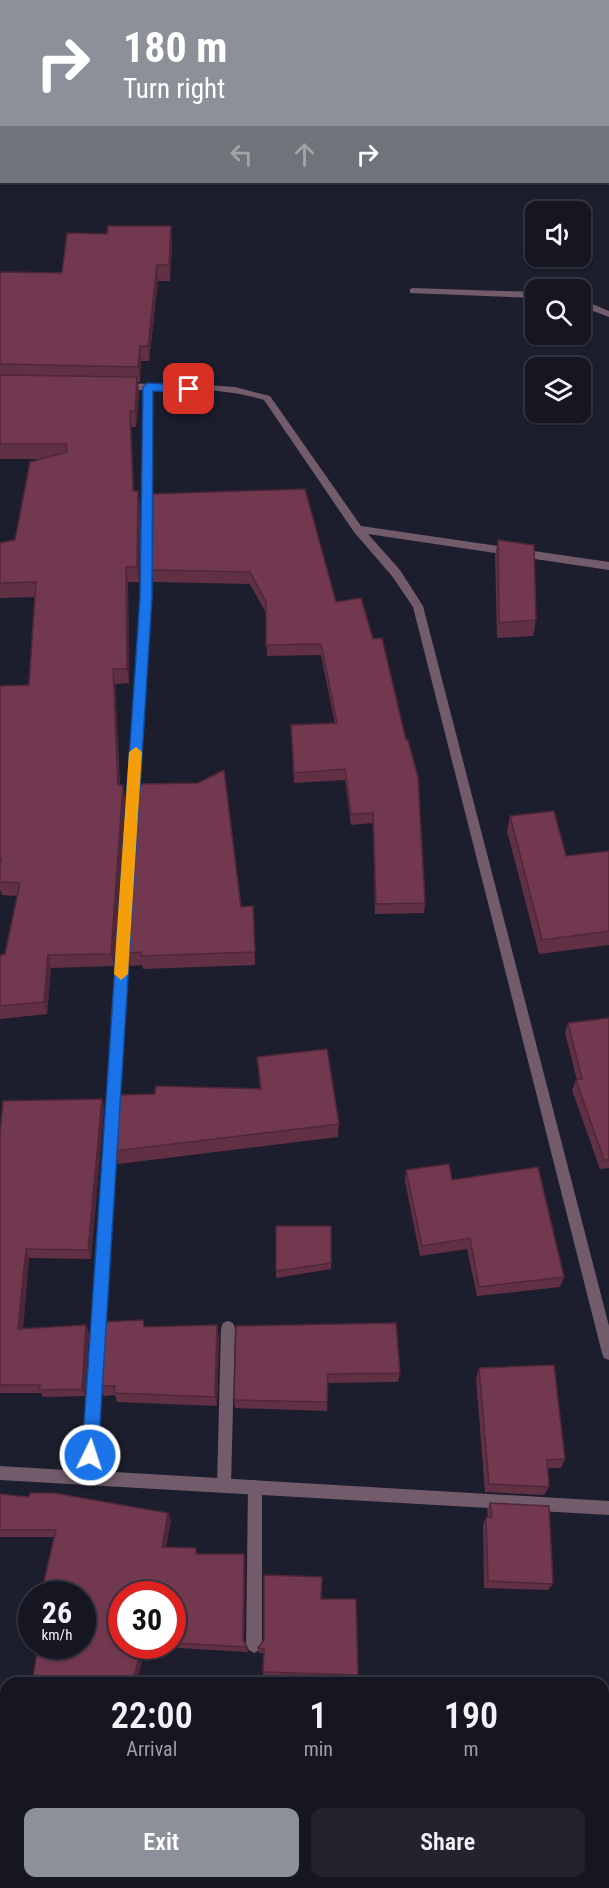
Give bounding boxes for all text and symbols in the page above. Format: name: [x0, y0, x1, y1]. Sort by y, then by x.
text: 180 m: [123, 23, 228, 72]
icon: right: [24, 24, 102, 102]
text: Turn right: [123, 73, 225, 105]
icon: left: [225, 138, 258, 171]
icon: ahead: [288, 138, 321, 171]
icon: right: [351, 138, 384, 171]
map controls: [525, 201, 591, 423]
button: sound: [525, 201, 591, 267]
button: search: [525, 279, 591, 345]
button: layers: [525, 357, 591, 423]
pin: [163, 363, 214, 414]
icon: arrive: [172, 372, 205, 405]
position arrow: [58, 1423, 122, 1487]
speed limit sign: 30: [108, 1581, 186, 1659]
text: 26: [42, 1595, 72, 1630]
text: km/h: [42, 1626, 72, 1644]
text: 22:00: [111, 1695, 193, 1737]
text: 1: [309, 1695, 327, 1737]
text: 190: [444, 1695, 498, 1737]
text: Arrival: [126, 1737, 177, 1761]
text: min: [304, 1737, 333, 1761]
text: m: [463, 1737, 479, 1761]
button: Exit: [24, 1808, 299, 1877]
button: Share: [311, 1808, 585, 1877]

